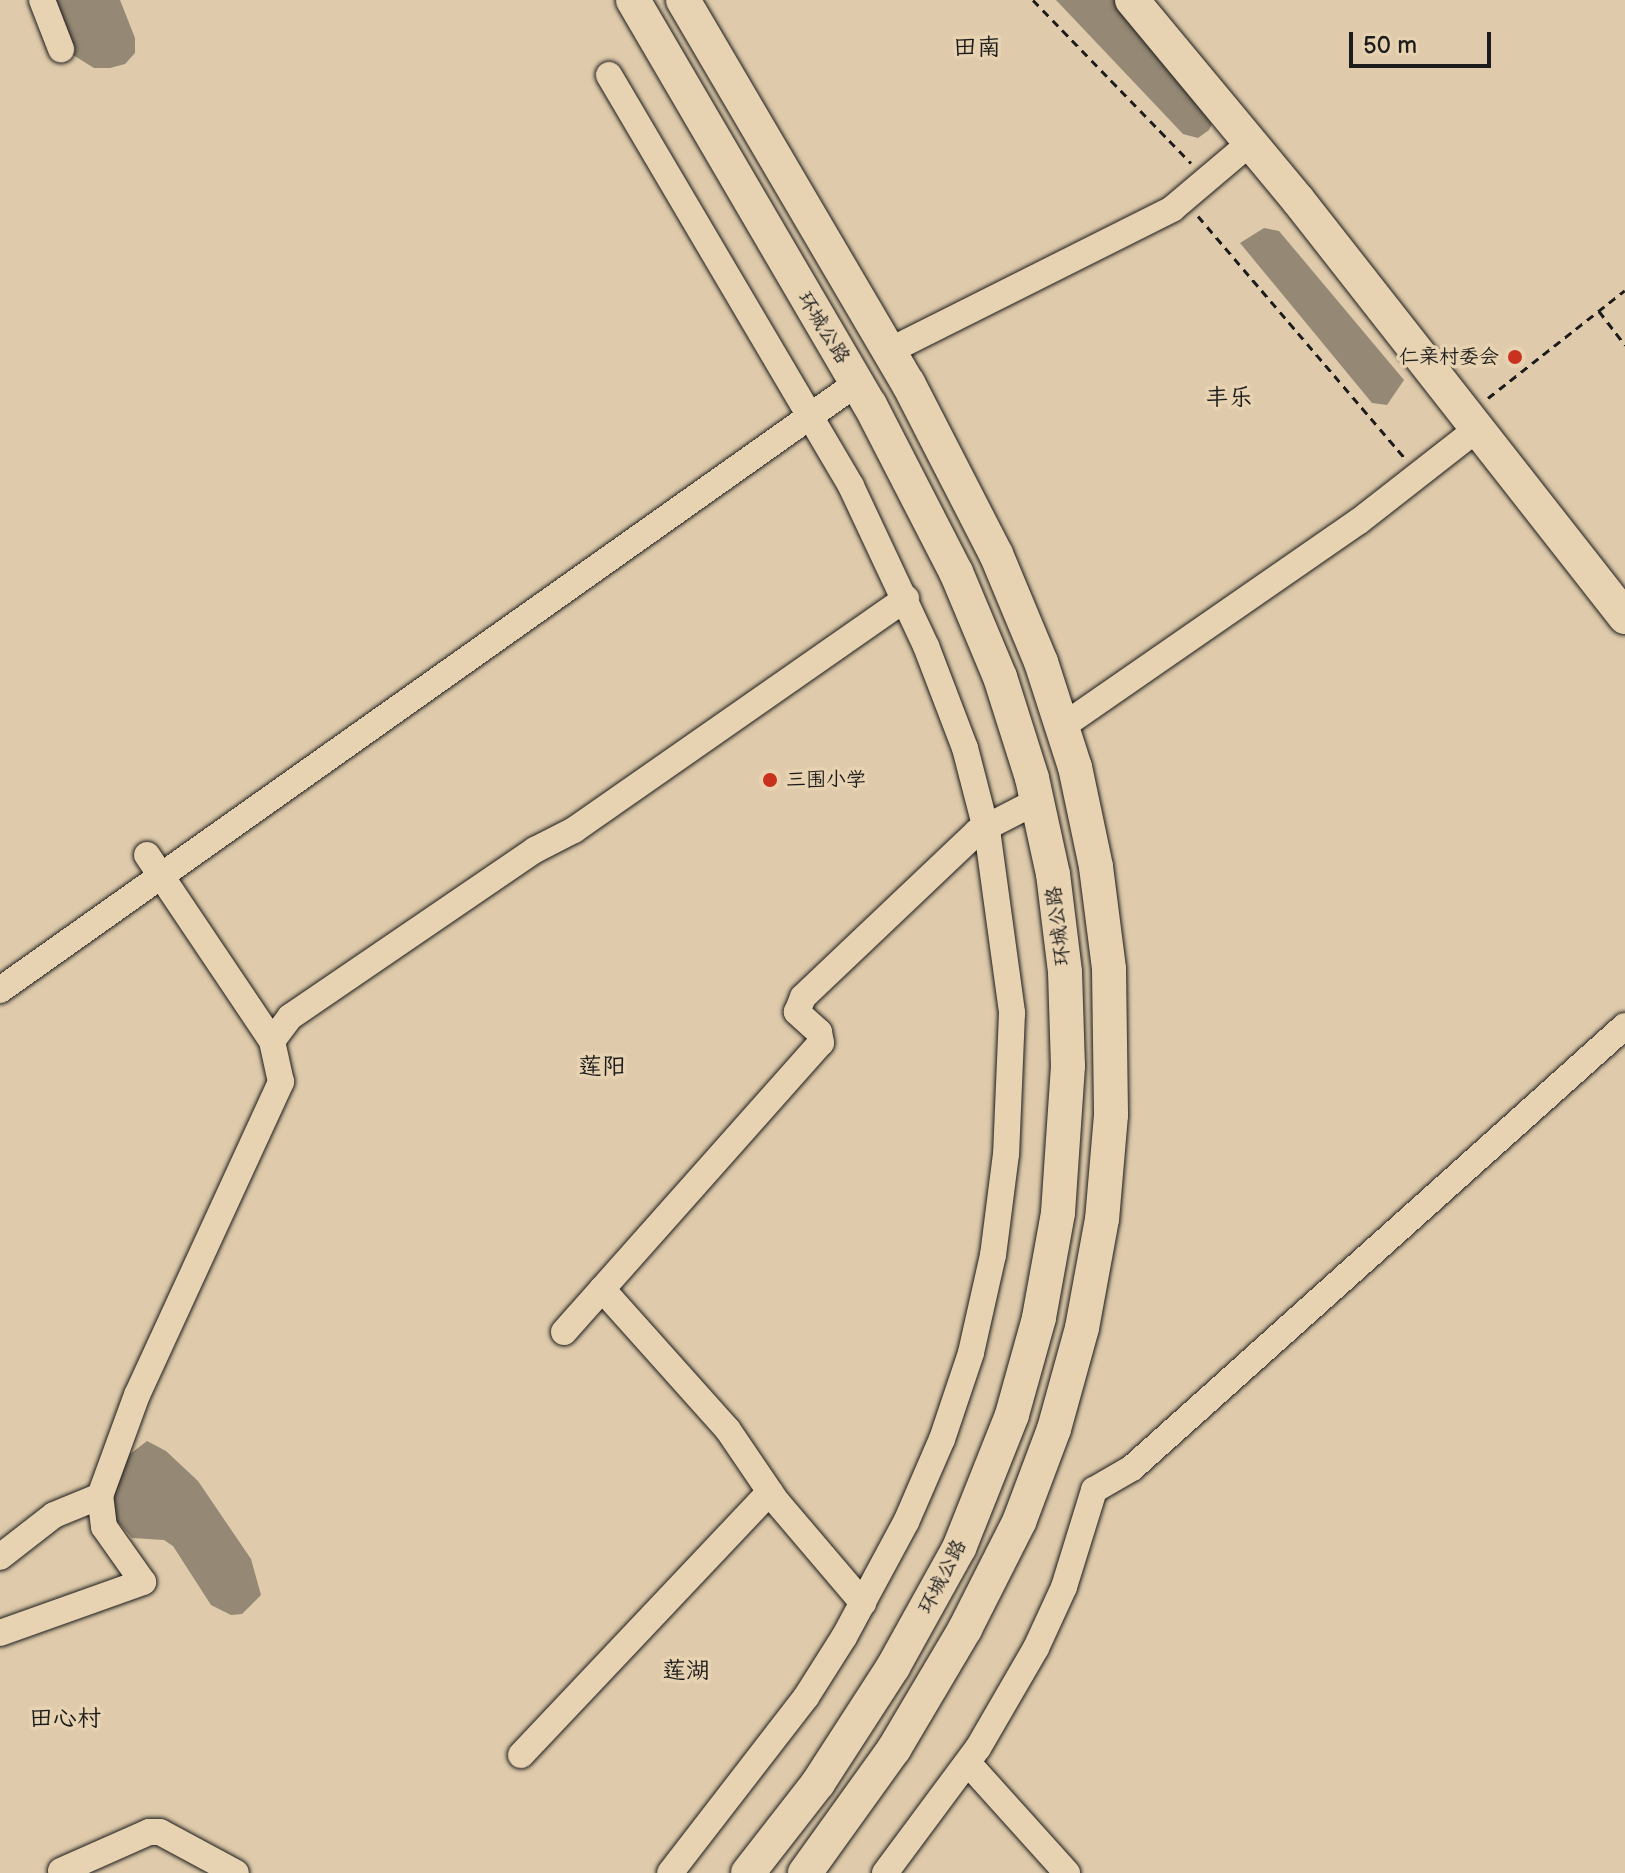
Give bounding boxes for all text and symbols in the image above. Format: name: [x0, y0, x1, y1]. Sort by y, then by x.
scale bar: [1353, 16, 1495, 66]
text: 50 m: [1363, 31, 1417, 60]
district label: 田南: [953, 34, 1001, 62]
street label: 环城公路: [792, 288, 854, 368]
place label: 仁亲村委会: [1399, 345, 1499, 369]
marker: 仁亲村委会: [1506, 348, 1524, 366]
district label: 丰乐: [1205, 384, 1253, 412]
place label: 三围小学: [786, 768, 866, 792]
marker: 三围小学: [761, 771, 779, 789]
street label: 环城公路: [1042, 885, 1076, 967]
district label: 莲阳: [578, 1053, 626, 1081]
street label: 环城公路: [914, 1536, 972, 1618]
district label: 莲湖: [662, 1657, 710, 1685]
district label: 田心村: [29, 1705, 101, 1733]

